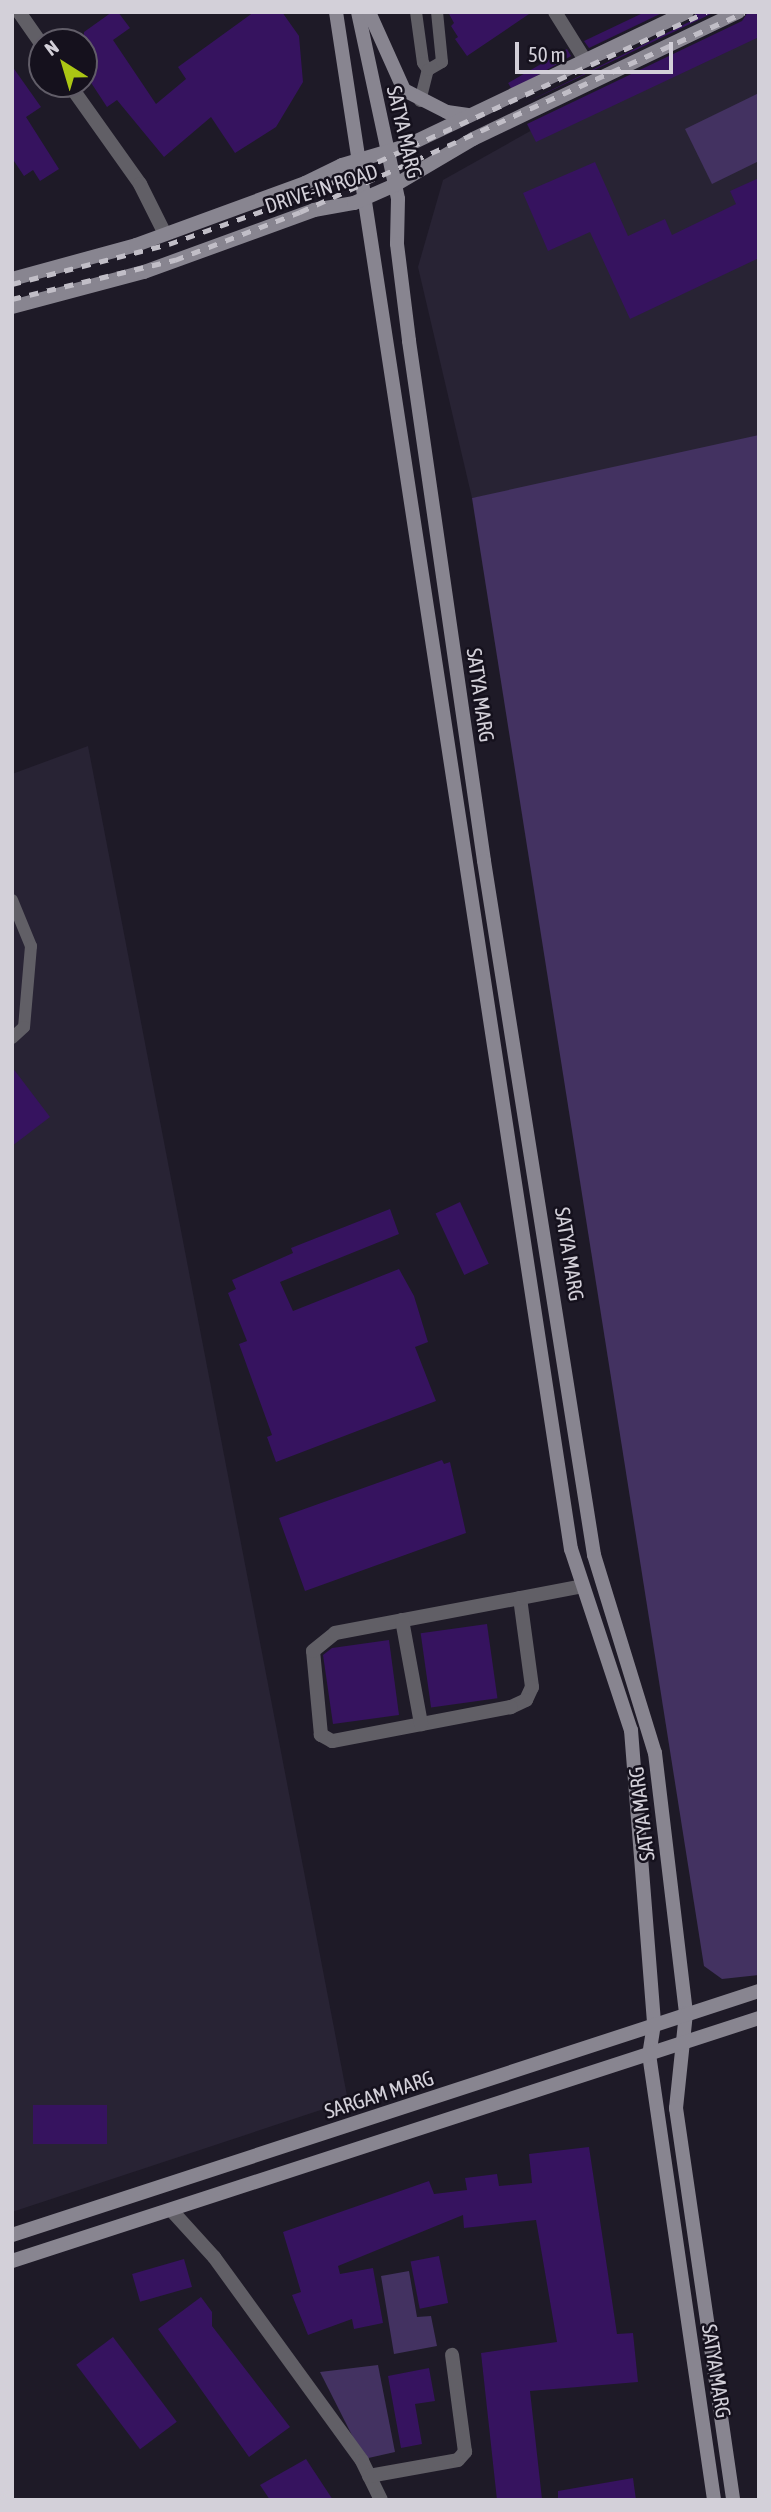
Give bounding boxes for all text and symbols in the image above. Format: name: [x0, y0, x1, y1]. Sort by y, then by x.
north arrow: [28, 28, 98, 98]
scale bar: [519, 28, 676, 72]
text: N: [40, 36, 63, 60]
text: 50 m: [528, 42, 566, 66]
street label: SATYA MARG: [382, 83, 428, 181]
street label: DRIVE-IN ROAD: [261, 158, 381, 218]
street label: SATYA MARG: [462, 646, 500, 744]
street label: SATYA MARG: [550, 1205, 590, 1303]
street label: SATYA MARG: [623, 1765, 659, 1863]
street label: SARGAM MARG: [321, 2064, 437, 2124]
street label: SATYA MARG: [697, 2322, 737, 2420]

